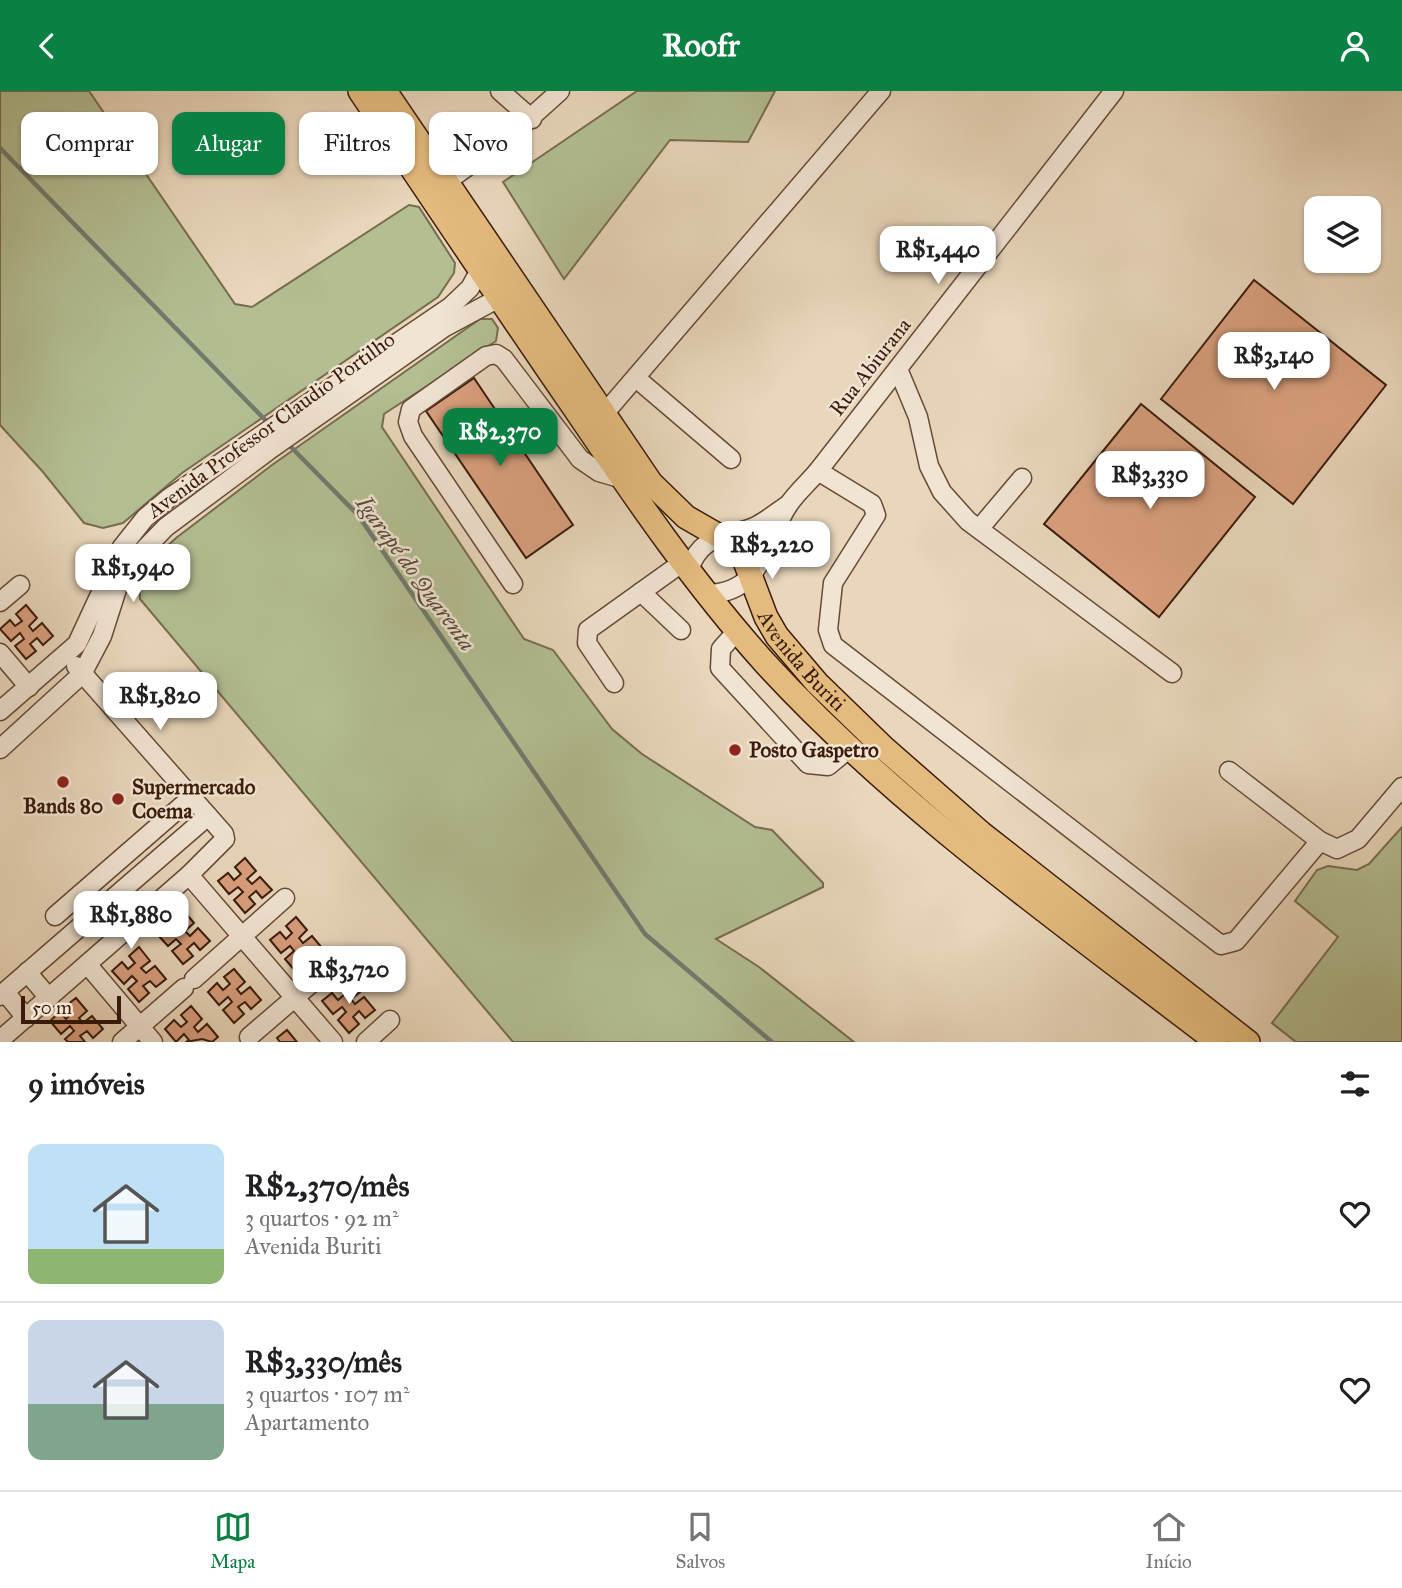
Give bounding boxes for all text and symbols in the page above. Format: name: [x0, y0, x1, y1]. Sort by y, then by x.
text: Roofr: [662, 26, 740, 65]
icon: back: [28, 27, 66, 65]
icon: person: [1336, 27, 1374, 65]
chip: Comprar: [21, 112, 158, 175]
chip: Alugar: [172, 112, 285, 175]
chip: Filtros: [299, 112, 415, 175]
chip: Novo: [429, 112, 532, 175]
map controls: [1304, 196, 1381, 273]
button: layers: [1304, 196, 1381, 273]
pin: R$1,440: [873, 227, 1003, 286]
text: R$1,440: [896, 235, 980, 263]
street label: Rua Abiurana: [824, 313, 916, 421]
street label: Avenida Professor Claudio Portilho: [141, 326, 400, 524]
pin: R$3,140: [1209, 333, 1339, 392]
text: R$3,140: [1234, 341, 1314, 369]
pin: R$2,370: [435, 409, 565, 468]
text: R$2,370: [459, 417, 541, 445]
pin: R$3,330: [1085, 451, 1215, 511]
text: R$3,330: [1112, 460, 1188, 488]
water label: Igarapé do Quarenta: [349, 489, 482, 657]
pin: R$2,220: [707, 521, 837, 581]
text: R$2,220: [730, 530, 814, 558]
pin: R$1,940: [68, 545, 198, 604]
text: R$1,940: [91, 553, 175, 581]
street label: Avenida Buriti: [751, 605, 852, 717]
pin: R$1,820: [95, 673, 225, 732]
text: R$1,820: [119, 681, 201, 709]
place label: Posto Gaspetro: [749, 737, 879, 763]
marker: Posto Gaspetro: [727, 742, 743, 758]
marker: Bands 80: [55, 774, 71, 790]
place label: Supermercado Coema: [132, 774, 256, 824]
marker: Supermercado Coema: [110, 791, 126, 807]
place label: Bands 80: [23, 793, 103, 819]
pin: R$1,880: [66, 891, 196, 951]
text: R$1,880: [90, 900, 172, 928]
pin: R$3,720: [284, 947, 414, 1006]
text: R$3,720: [309, 955, 389, 983]
scale bar: [21, 993, 121, 1025]
text: 50 m: [32, 996, 72, 1019]
icon: filters: [1336, 1065, 1374, 1103]
text: 9 imóveis: [28, 1066, 145, 1102]
text: R$2,370/mês: [245, 1168, 409, 1204]
icon: home: [84, 1172, 168, 1256]
icon: heart: [1336, 1195, 1374, 1233]
text: 3 quartos · 92 m²: [245, 1204, 399, 1232]
text: Avenida Buriti: [245, 1232, 382, 1260]
text: R$3,330/mês: [245, 1344, 402, 1380]
icon: home: [84, 1348, 168, 1432]
icon: heart: [1336, 1371, 1374, 1409]
text: 3 quartos · 107 m²: [245, 1380, 410, 1408]
text: Apartamento: [245, 1408, 369, 1436]
tab: Mapa: [210, 1508, 255, 1573]
tab: Salvos: [676, 1508, 725, 1573]
tab: Início: [1145, 1508, 1192, 1573]

